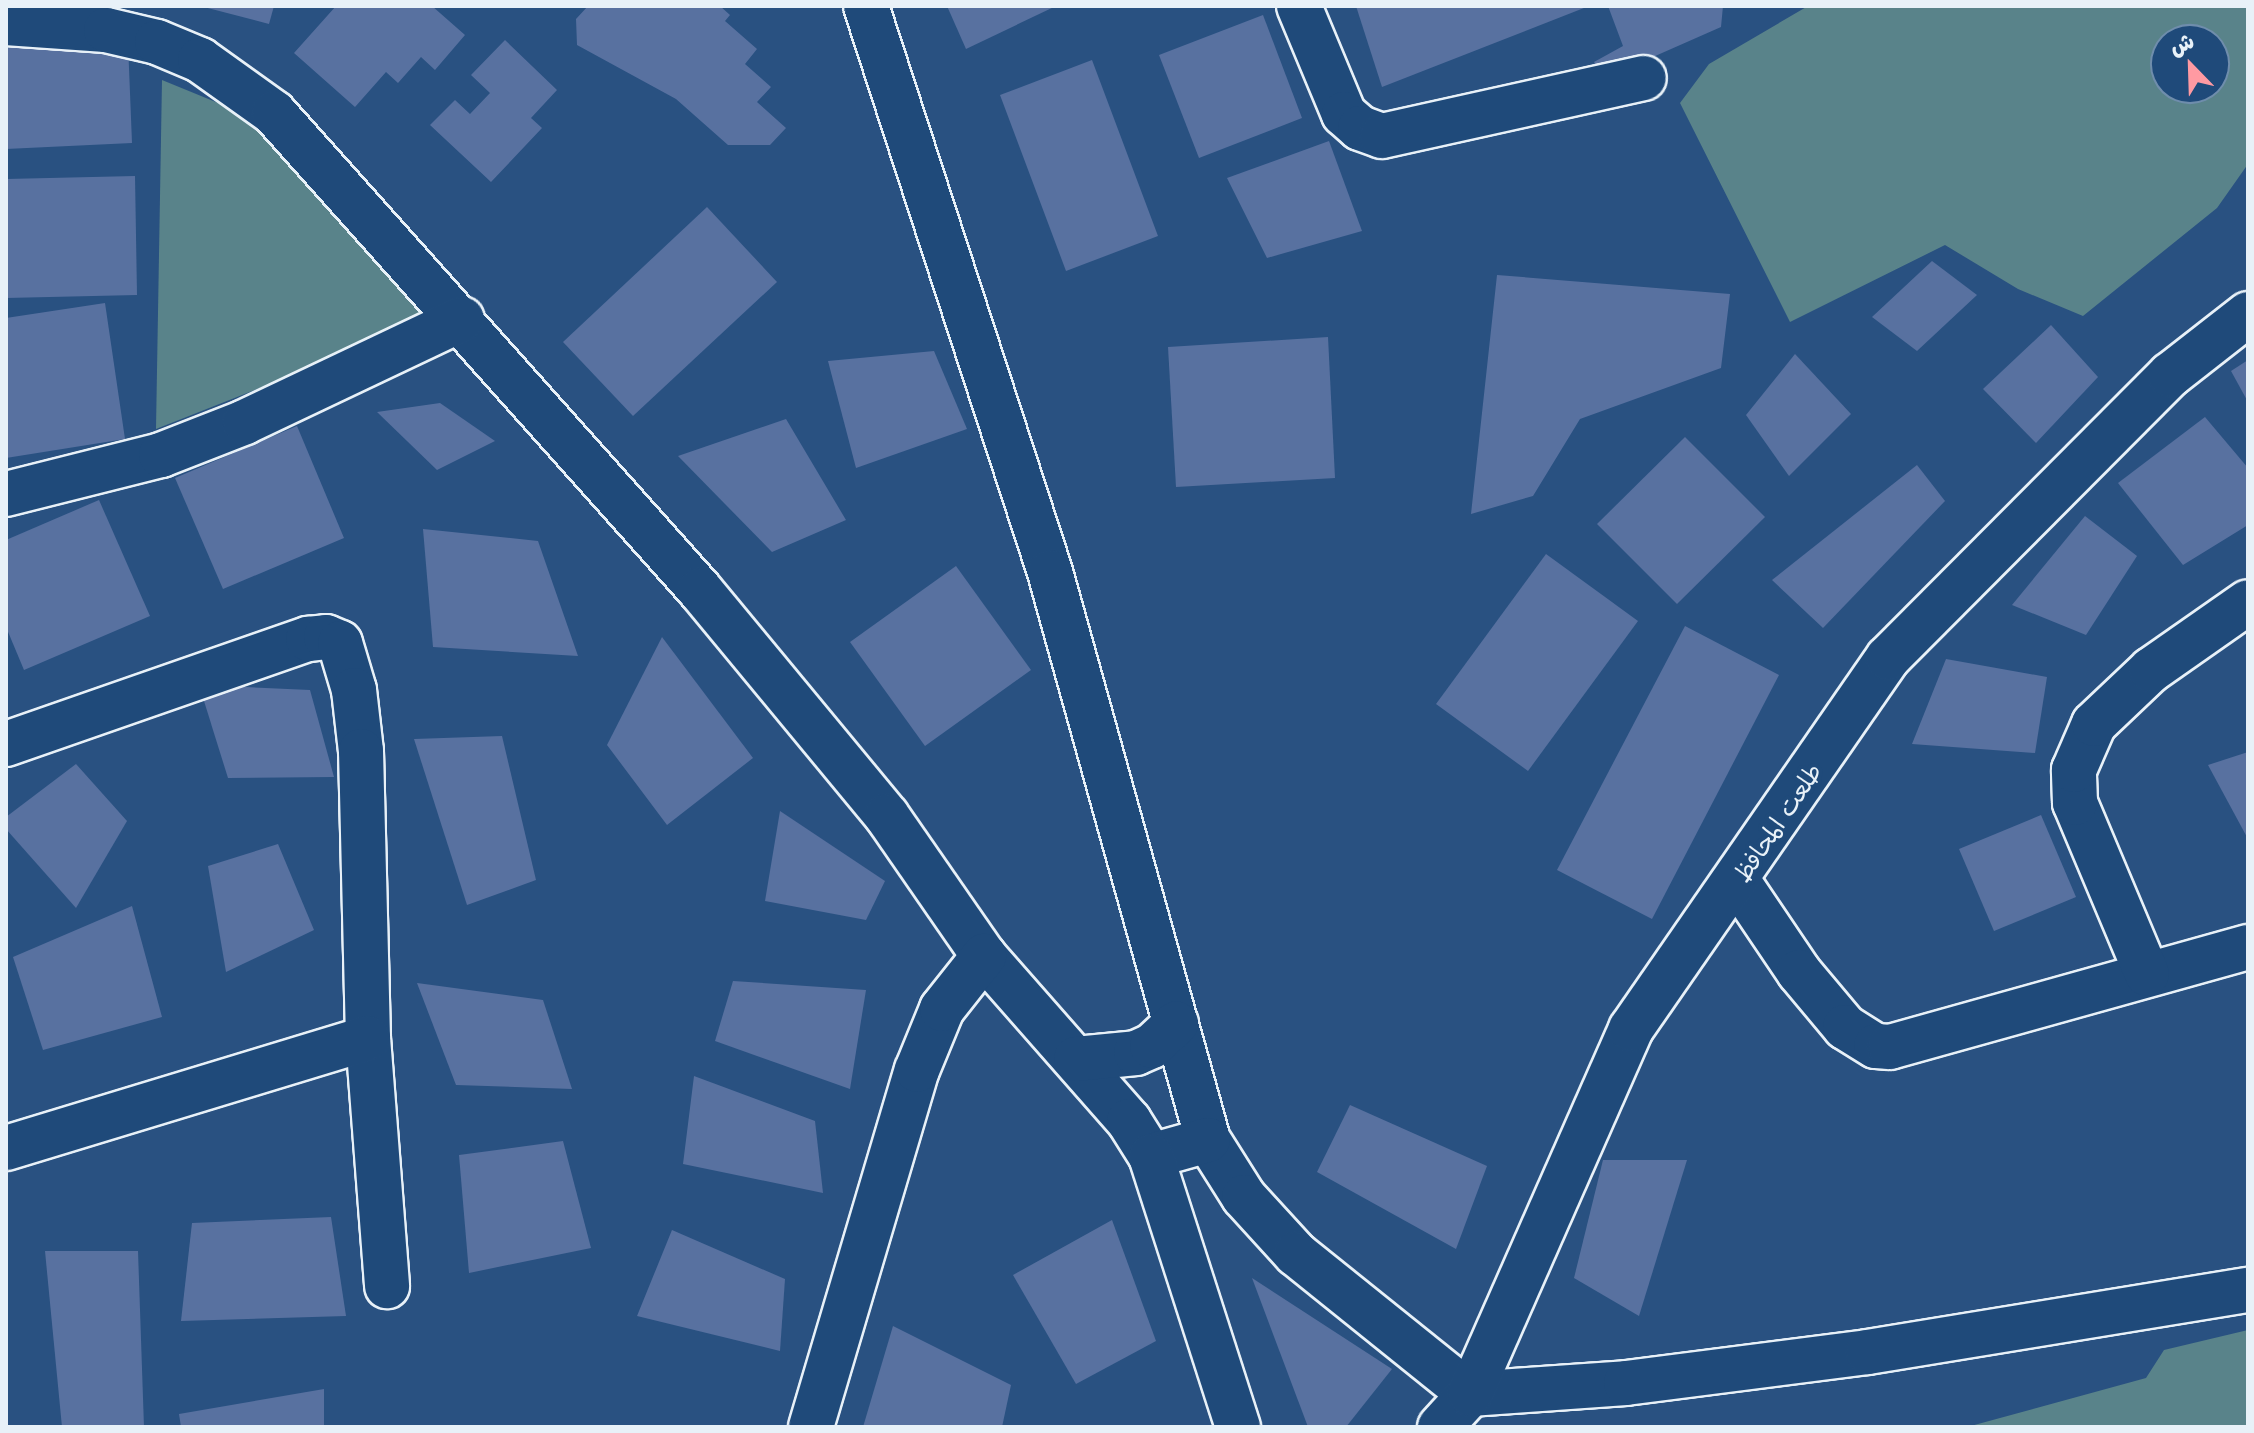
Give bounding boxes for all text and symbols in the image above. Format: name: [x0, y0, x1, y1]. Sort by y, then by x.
north arrow: [2150, 24, 2230, 104]
text: ش: [2164, 25, 2198, 61]
street label: طلعت المحافظ: [1727, 757, 1827, 887]

